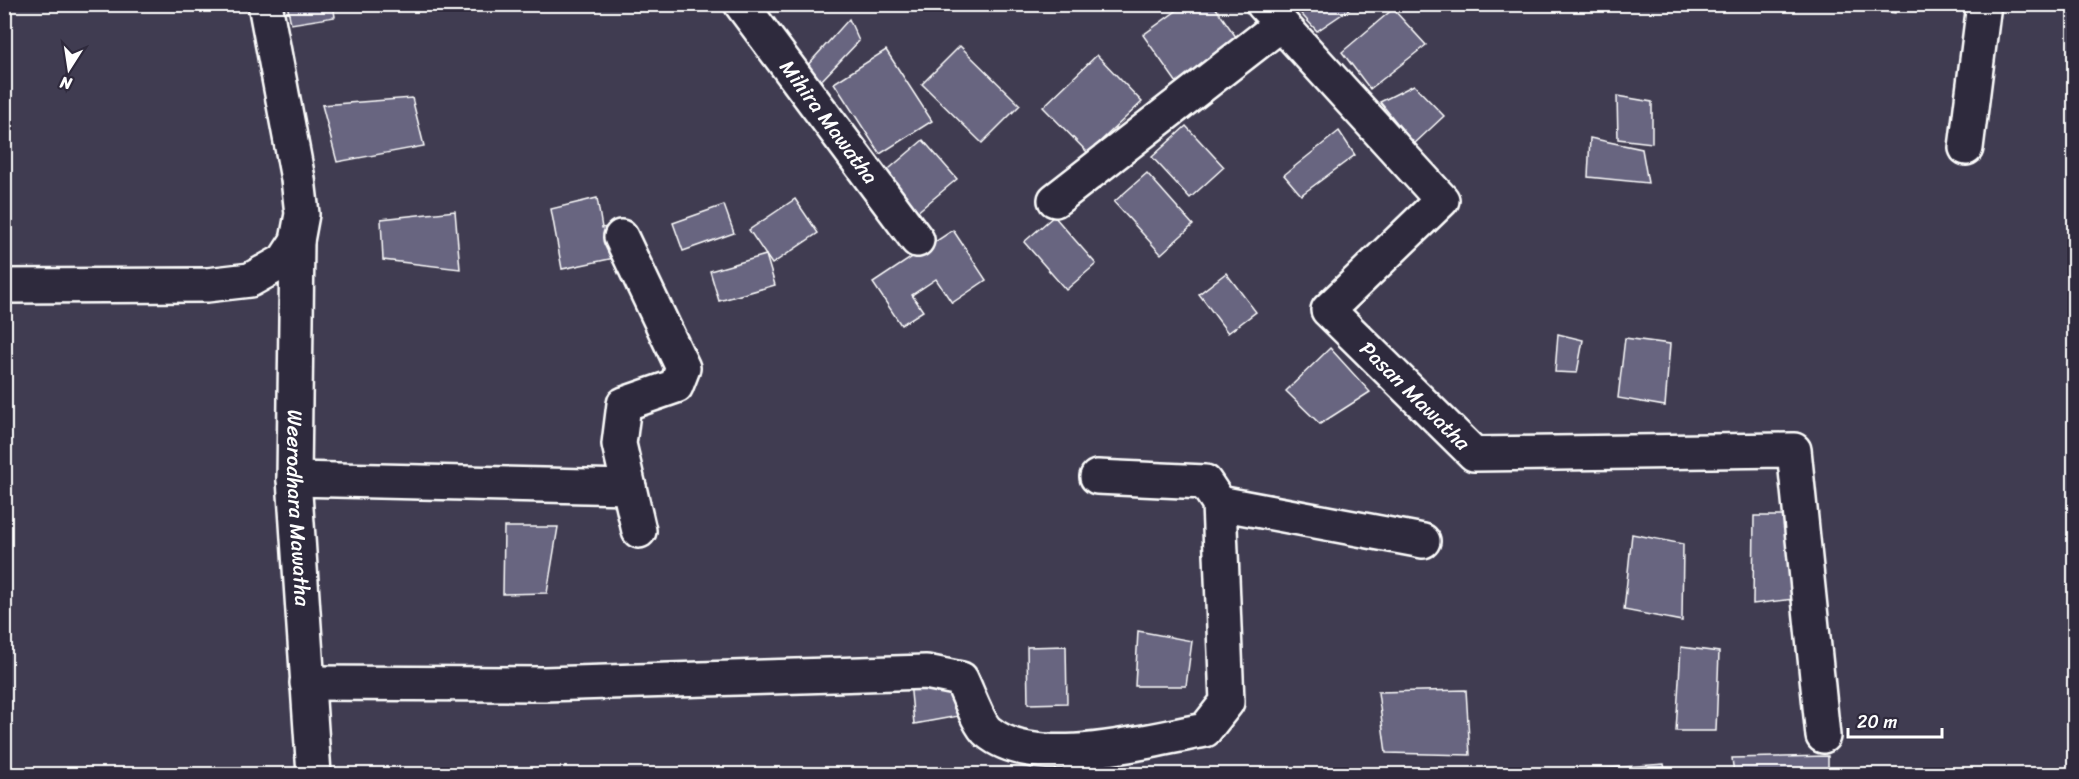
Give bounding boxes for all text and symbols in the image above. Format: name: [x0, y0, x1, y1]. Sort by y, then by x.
north arrow: [39, 39, 99, 99]
street label: Mihira Mawatha: [769, 51, 889, 193]
text: N: [57, 68, 75, 99]
street label: Pasan Mawatha: [1350, 331, 1480, 460]
street label: Weerodhara Mawatha: [275, 409, 322, 608]
scale bar: [1848, 701, 1942, 739]
text: 20 m: [1857, 706, 1897, 738]

